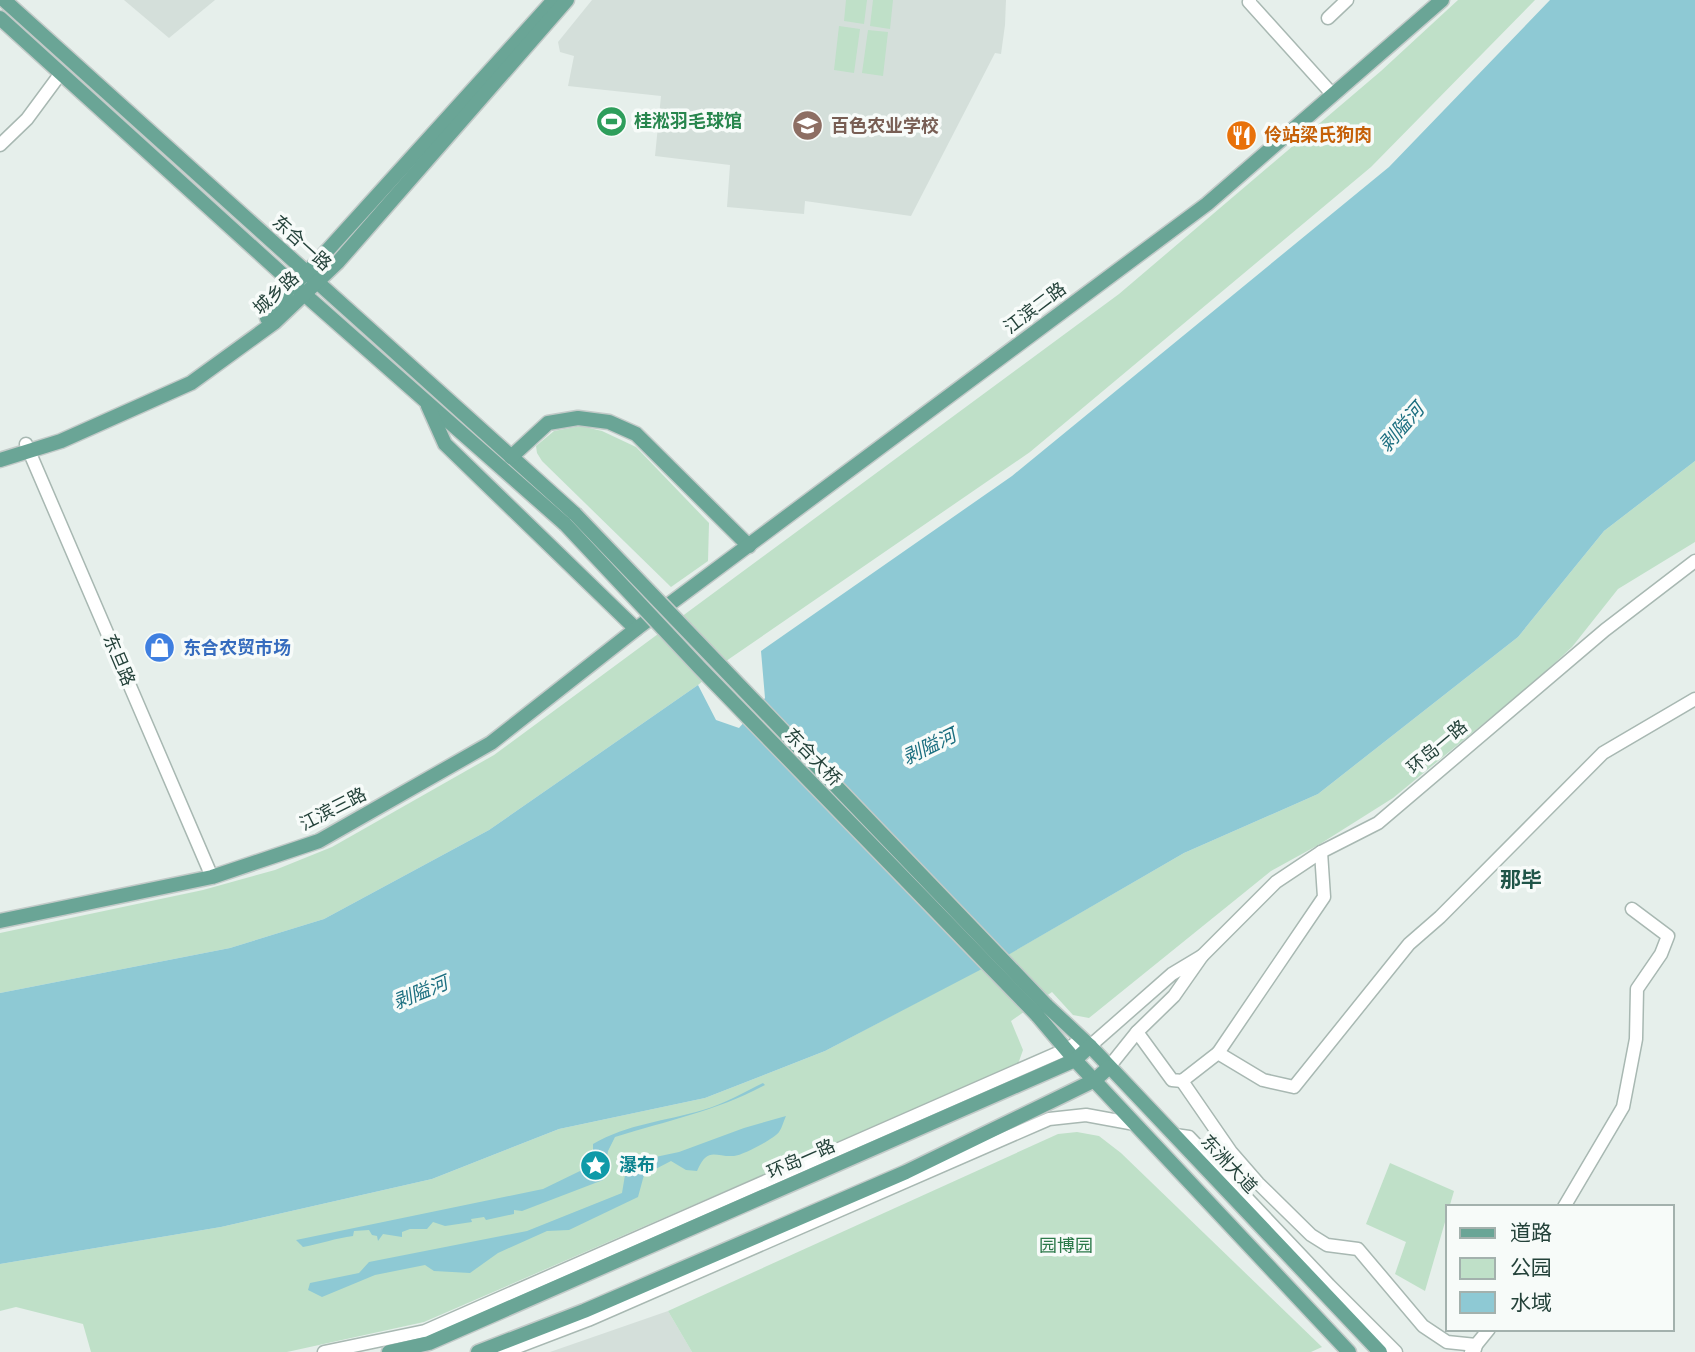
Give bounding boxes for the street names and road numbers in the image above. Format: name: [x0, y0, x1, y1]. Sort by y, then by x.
street label: 东合一路: [268, 209, 337, 275]
street label: 城乡路: [247, 265, 303, 319]
street label: 江滨二路: [998, 276, 1070, 338]
street label: 东旦路: [98, 630, 142, 689]
street label: 环岛一路: [1401, 714, 1472, 779]
street label: 东合大桥: [780, 722, 847, 791]
street label: 江滨三路: [295, 781, 370, 835]
street label: 东洲大道: [1196, 1129, 1263, 1198]
street label: 环岛一路: [763, 1132, 838, 1184]

